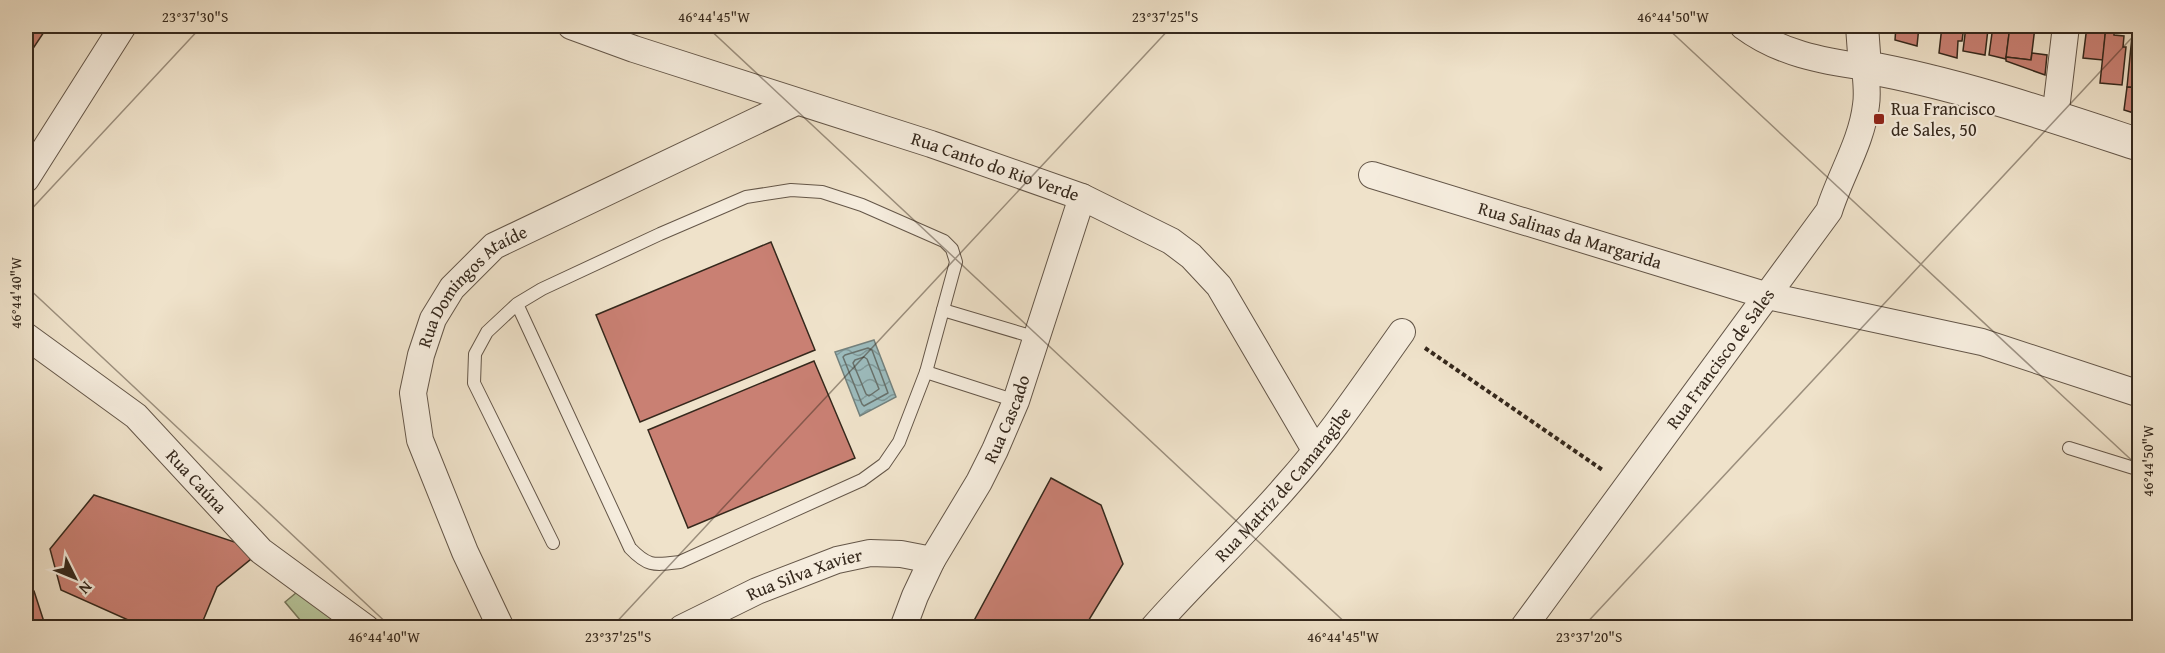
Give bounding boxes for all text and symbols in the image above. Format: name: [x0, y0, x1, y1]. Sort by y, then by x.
text: 23°37'30"S: [162, 6, 228, 27]
text: 46°44'45"W: [678, 6, 750, 27]
text: 23°37'25"S: [1132, 6, 1198, 27]
text: 46°44'50"W: [1637, 6, 1709, 27]
place label: Rua Francisco de Sales, 50: [1891, 95, 1996, 143]
marker: Rua Francisco de Sales, 50: [1872, 112, 1886, 126]
street label: Rua Canto do Rio Verde: [908, 125, 1083, 208]
street label: Rua Salinas da Margarida: [1475, 194, 1666, 276]
street label: Rua Domingos Ataíde: [410, 218, 532, 351]
text: 46°44'40"W: [5, 257, 26, 329]
street label: Rua Francisco de Sales: [1659, 282, 1781, 434]
street label: Rua Cascado: [976, 371, 1037, 468]
street label: Rua Matriz de Camaragibe: [1208, 401, 1358, 568]
text: 46°44'50"W: [2137, 425, 2158, 497]
street label: Rua Caúna: [160, 443, 234, 520]
street label: Rua Silva Xavier: [741, 541, 865, 607]
north arrow: [45, 548, 105, 608]
text: N: [73, 576, 98, 601]
text: 46°44'40"W: [348, 626, 420, 647]
text: 23°37'25"S: [585, 626, 651, 647]
text: 46°44'45"W: [1307, 626, 1379, 647]
text: 23°37'20"S: [1556, 626, 1622, 647]

